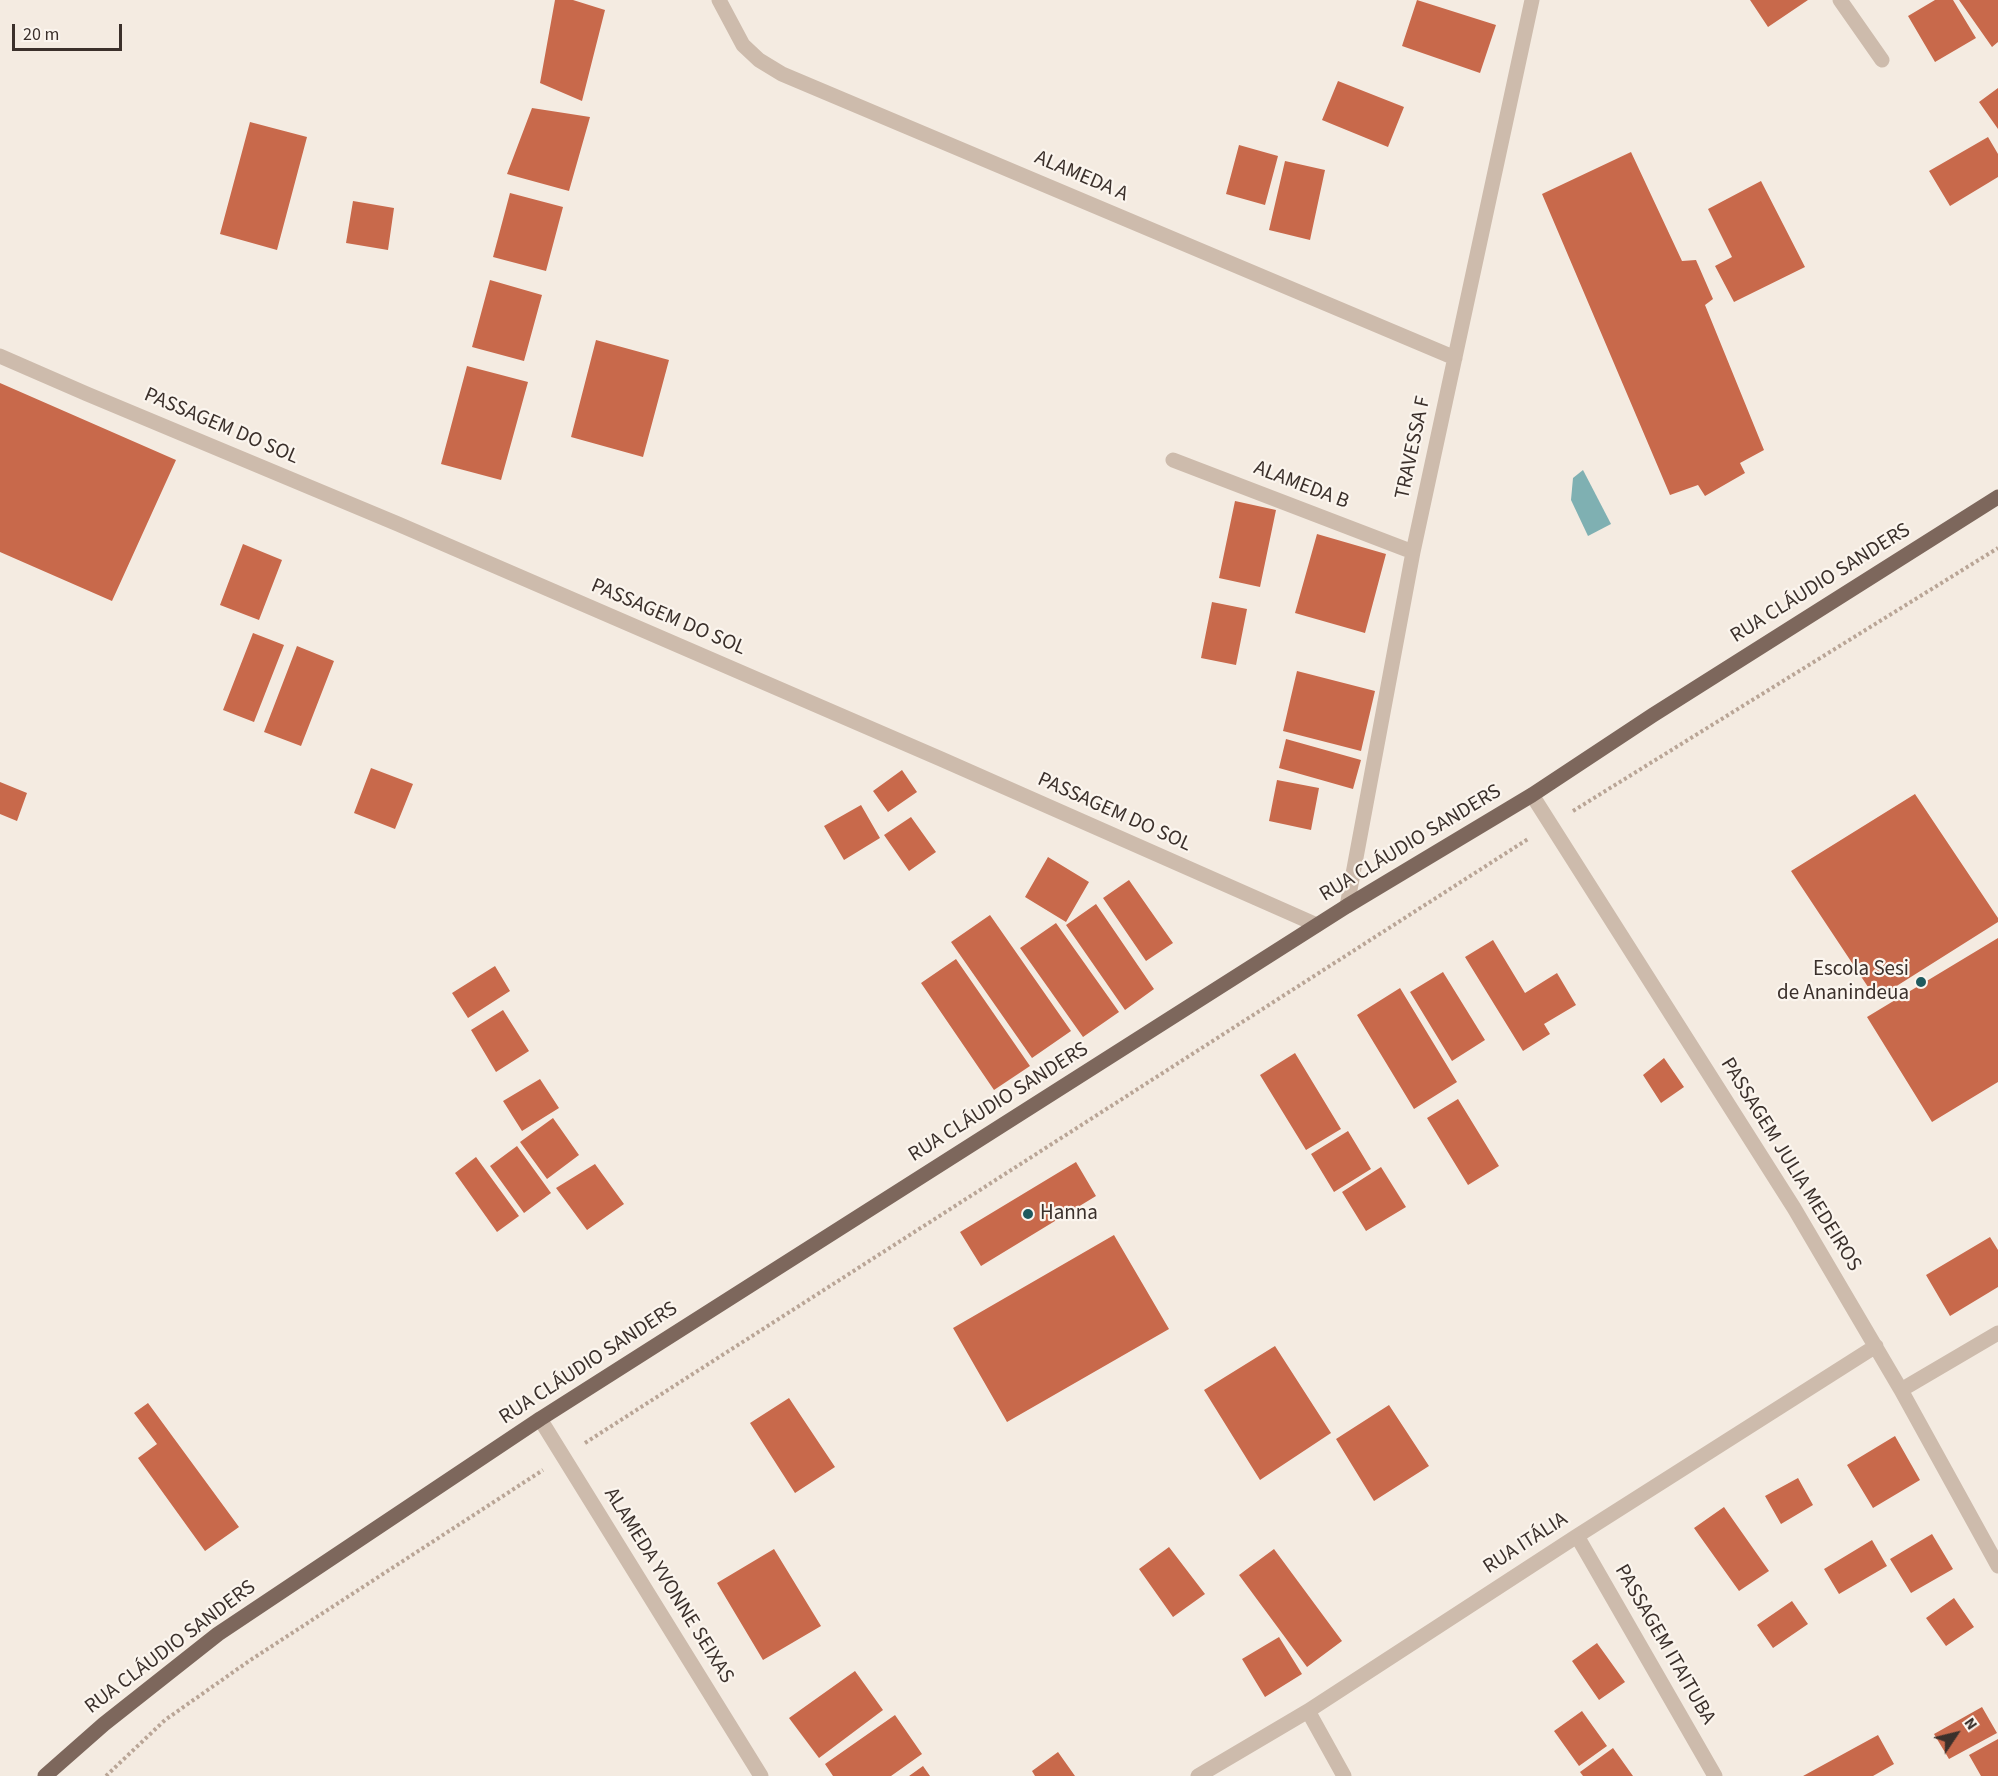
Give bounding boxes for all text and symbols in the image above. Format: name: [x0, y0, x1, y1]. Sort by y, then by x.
scale bar: [15, 12, 124, 50]
text: 20 m: [23, 22, 59, 47]
street label: ALAMEDA A: [1030, 146, 1132, 208]
street label: PASSAGEM DO SOL: [140, 383, 302, 471]
street label: TRAVESSA F: [1391, 394, 1437, 502]
street label: ALAMEDA B: [1250, 456, 1352, 516]
street label: RUA CLÁUDIO SANDERS: [1726, 518, 1916, 650]
street label: PASSAGEM DO SOL: [587, 574, 749, 662]
street label: PASSAGEM DO SOL: [1033, 768, 1195, 858]
street label: RUA CLÁUDIO SANDERS: [1316, 780, 1506, 908]
place label: Escola Sesi de Ananindeua: [1777, 957, 1909, 1007]
marker: Escola Sesi de Ananindeua: [1914, 975, 1928, 989]
street label: RUA CLÁUDIO SANDERS: [904, 1037, 1094, 1169]
street label: PASSAGEM JULIA MEDEIROS: [1714, 1054, 1866, 1276]
place label: Hanna: [1040, 1201, 1098, 1227]
marker: Hanna: [1021, 1207, 1035, 1221]
street label: RUA CLÁUDIO SANDERS: [495, 1297, 683, 1431]
street label: ALAMEDA YVONNE SEIXAS: [597, 1484, 739, 1688]
street label: RUA ITÁLIA: [1479, 1507, 1573, 1581]
street label: PASSAGEM ITAITUBA: [1608, 1561, 1720, 1729]
street label: RUA CLÁUDIO SANDERS: [81, 1576, 261, 1720]
north arrow: [1926, 1704, 1986, 1764]
text: N: [1959, 1713, 1983, 1734]

